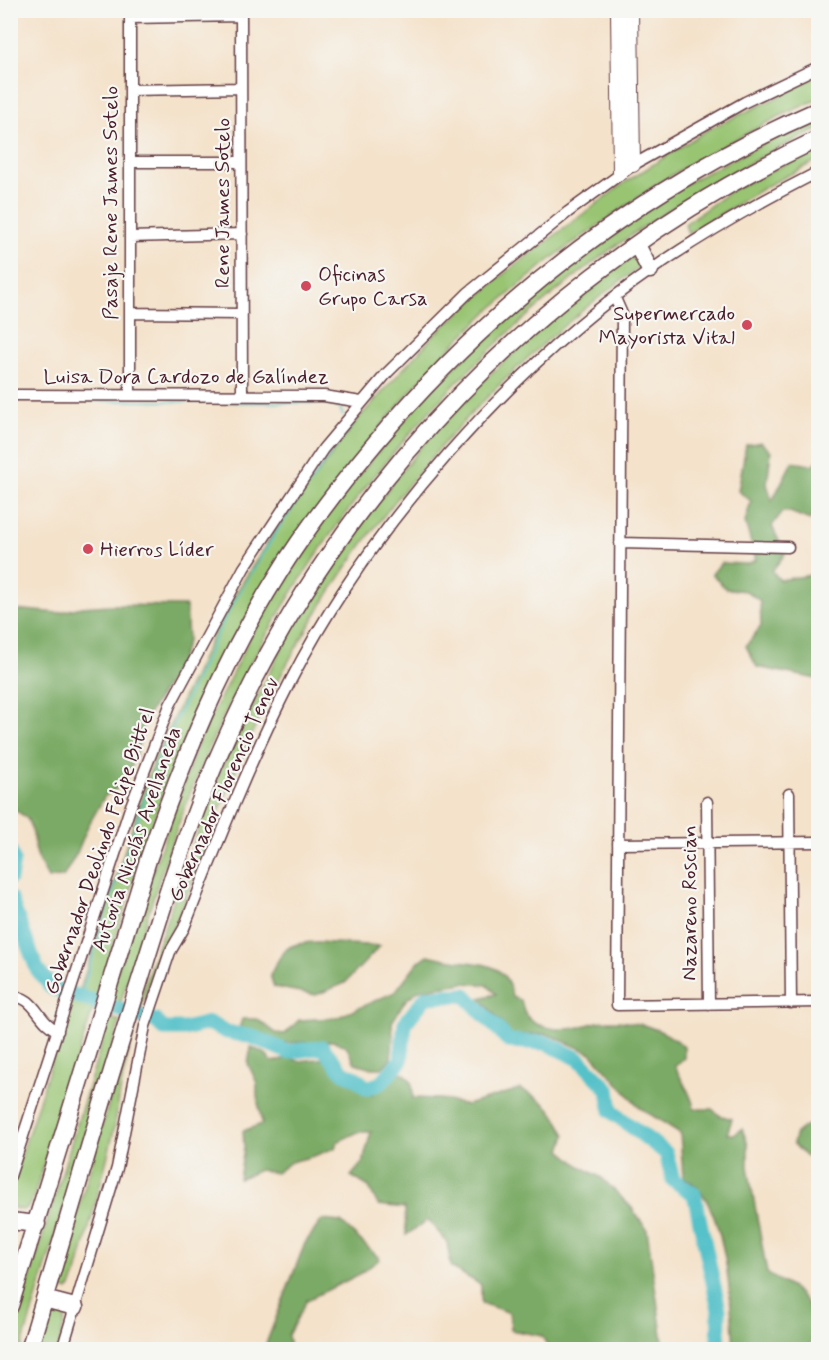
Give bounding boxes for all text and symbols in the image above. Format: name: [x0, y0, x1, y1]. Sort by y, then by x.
street label: Pasaje Rene James Sotelo: [97, 86, 125, 320]
street label: Rene James Sotelo: [209, 118, 237, 288]
place label: Oficinas Grupo Carsa: [318, 261, 428, 313]
marker: Oficinas Grupo Carsa: [299, 279, 313, 293]
place label: Supermercado Mayorista Vital: [599, 300, 735, 352]
marker: Supermercado Mayorista Vital: [740, 318, 754, 332]
street label: Luisa Dora Cardozo de Galíndez: [43, 363, 329, 391]
place label: Hierros Líder: [100, 536, 214, 564]
marker: Hierros Líder: [81, 542, 95, 556]
street label: Gobernador Florencio Tenev: [162, 672, 286, 906]
street label: Gobernador Deolindo Felipe Bittel: [38, 704, 162, 998]
street label: Autovía Nicolás Avellaneda: [85, 723, 189, 956]
street label: Nazareno Roscian: [676, 825, 704, 981]

